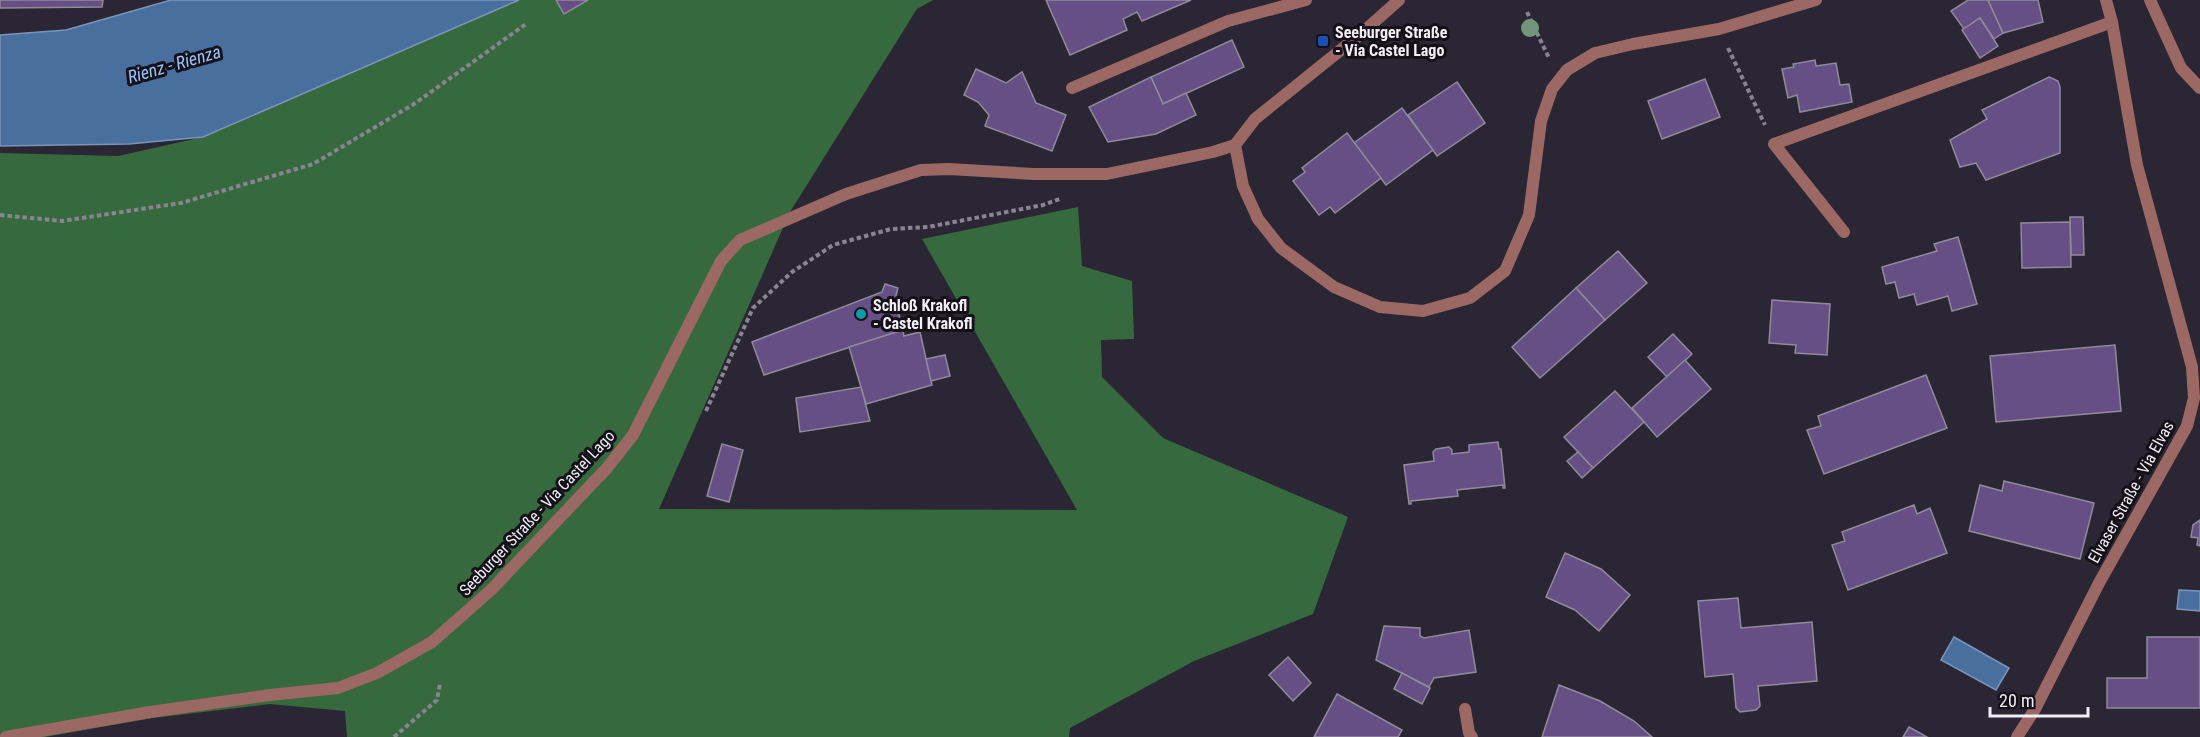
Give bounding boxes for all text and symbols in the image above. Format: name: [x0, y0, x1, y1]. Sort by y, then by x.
place label: Seeburger Straße - Via Castel Lago: [1335, 23, 1448, 60]
marker: Seeburger Straße - Via Castel Lago: [1316, 34, 1330, 48]
water label: Rienz - Rienza: [125, 41, 223, 87]
place label: Schloß Krakofl - Castel Krakofl: [873, 296, 973, 333]
marker: Schloß Krakofl - Castel Krakofl: [854, 307, 868, 321]
street label: Elvaser Straße - Via Elvas: [2084, 418, 2178, 566]
street label: Seeburger Straße - Via Castel Lago: [455, 427, 619, 599]
scale bar: [1990, 680, 2088, 718]
text: 20 m: [1999, 690, 2034, 711]

